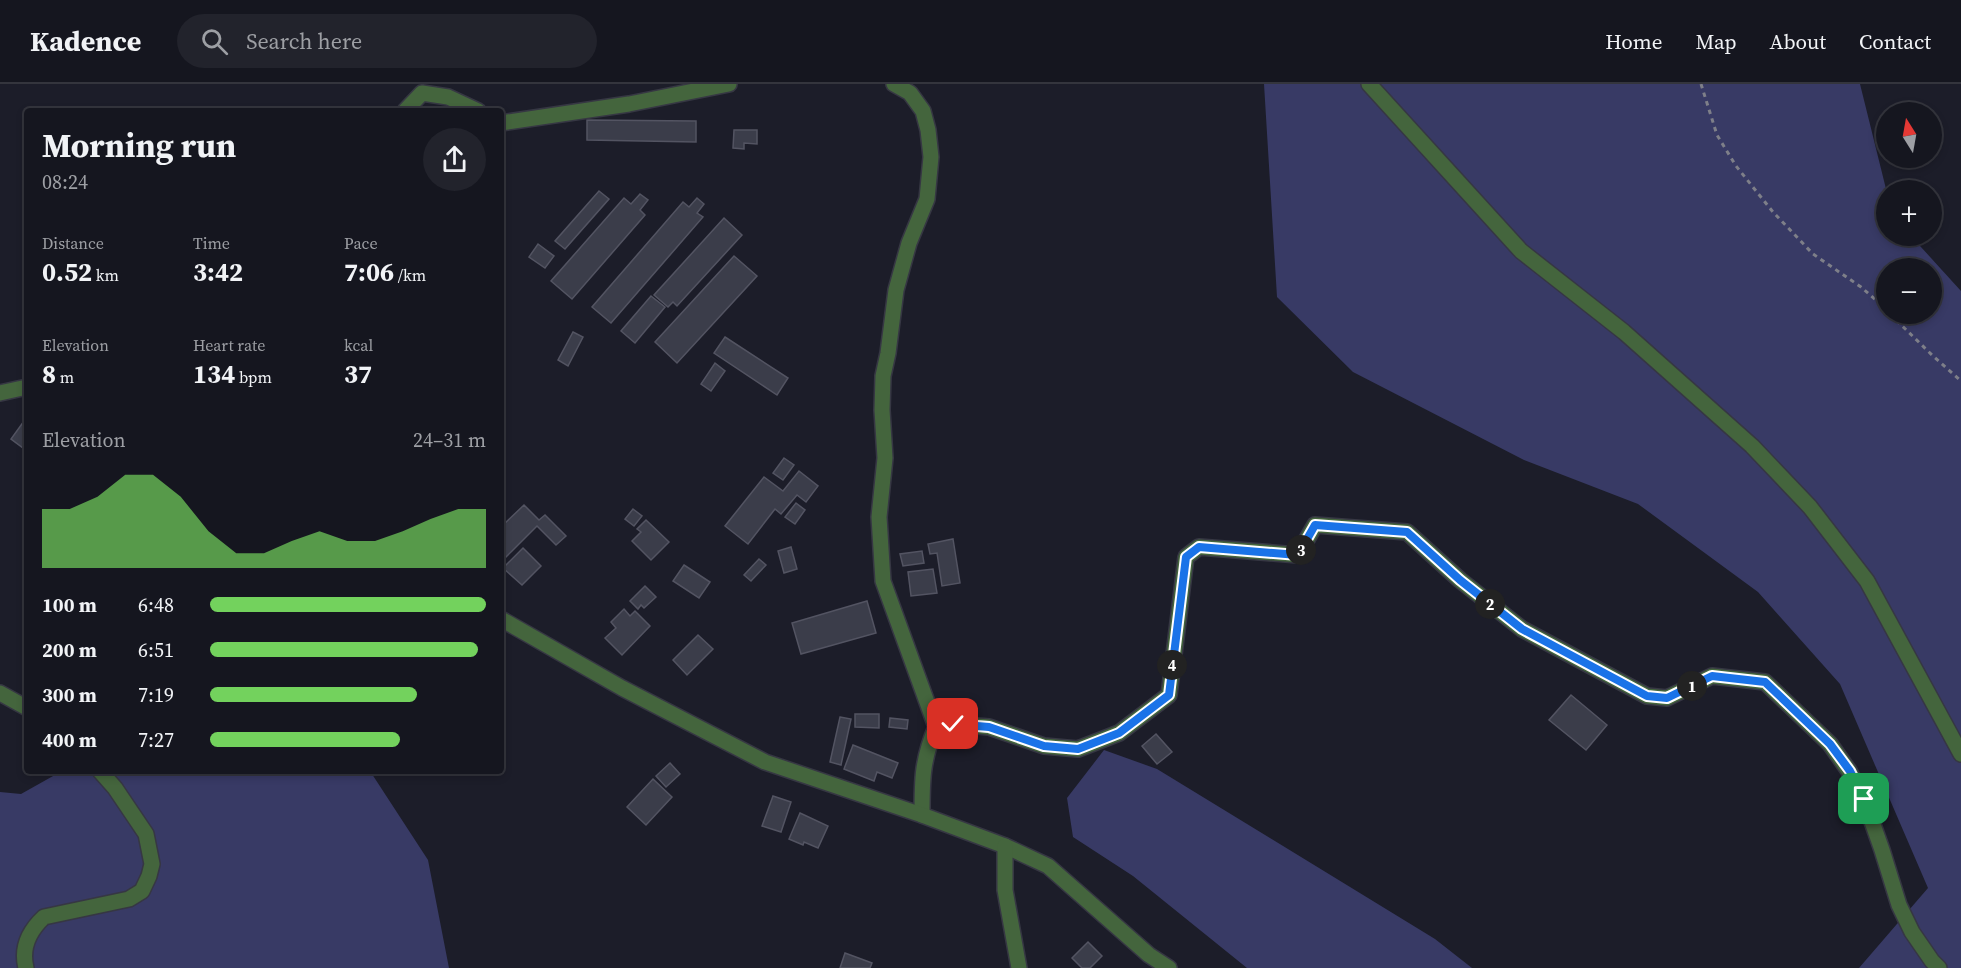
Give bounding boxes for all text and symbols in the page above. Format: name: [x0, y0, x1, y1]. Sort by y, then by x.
search box: [177, 14, 597, 68]
text: Kadence: [30, 22, 141, 60]
icon: search: [198, 25, 231, 58]
text: Search here: [246, 26, 362, 56]
text: Home: [1605, 27, 1663, 56]
text: Map: [1696, 27, 1737, 56]
text: About: [1770, 27, 1826, 56]
text: Contact: [1859, 27, 1931, 56]
north arrow: [1876, 102, 1942, 168]
map controls: [1876, 102, 1942, 324]
text: Morning run: [42, 123, 236, 168]
button: share: [423, 128, 486, 191]
text: 08:24: [42, 168, 88, 196]
button: +: [1876, 180, 1942, 246]
text: Distance: [42, 232, 104, 254]
text: Time: [193, 232, 230, 254]
text: Pace: [344, 232, 378, 254]
text: 0.52: [42, 254, 92, 290]
text: 3:42: [193, 254, 243, 290]
text: 7:06: [344, 254, 394, 290]
button: −: [1876, 258, 1942, 324]
text: km: [92, 264, 119, 286]
text: /km: [394, 264, 426, 286]
text: Elevation: [42, 334, 109, 356]
text: Heart rate: [193, 334, 265, 356]
text: kcal: [344, 334, 373, 356]
text: 8: [42, 356, 56, 392]
text: 134: [193, 356, 235, 392]
text: 37: [344, 356, 372, 392]
text: m: [56, 366, 74, 388]
text: bpm: [235, 366, 272, 388]
text: Elevation: [42, 426, 126, 454]
text: 24–31 m: [413, 426, 486, 454]
pin: 3: [1286, 535, 1316, 565]
text: 3: [1297, 539, 1305, 561]
pin: 2: [1475, 589, 1505, 619]
text: 100 m: [42, 591, 97, 619]
text: 6:48: [138, 591, 174, 619]
text: 2: [1486, 593, 1494, 615]
text: 200 m: [42, 636, 97, 664]
text: 6:51: [138, 636, 174, 664]
pin: 4: [1157, 650, 1187, 680]
text: 4: [1168, 654, 1176, 676]
pin: 1: [1677, 671, 1707, 701]
text: 1: [1688, 675, 1696, 697]
text: 300 m: [42, 681, 97, 709]
text: 7:19: [138, 681, 174, 709]
pin: [927, 698, 978, 749]
icon: check: [936, 707, 969, 740]
text: 400 m: [42, 726, 97, 754]
text: 7:27: [138, 726, 174, 754]
pin: [1838, 773, 1889, 824]
icon: arrive: [1847, 782, 1880, 815]

